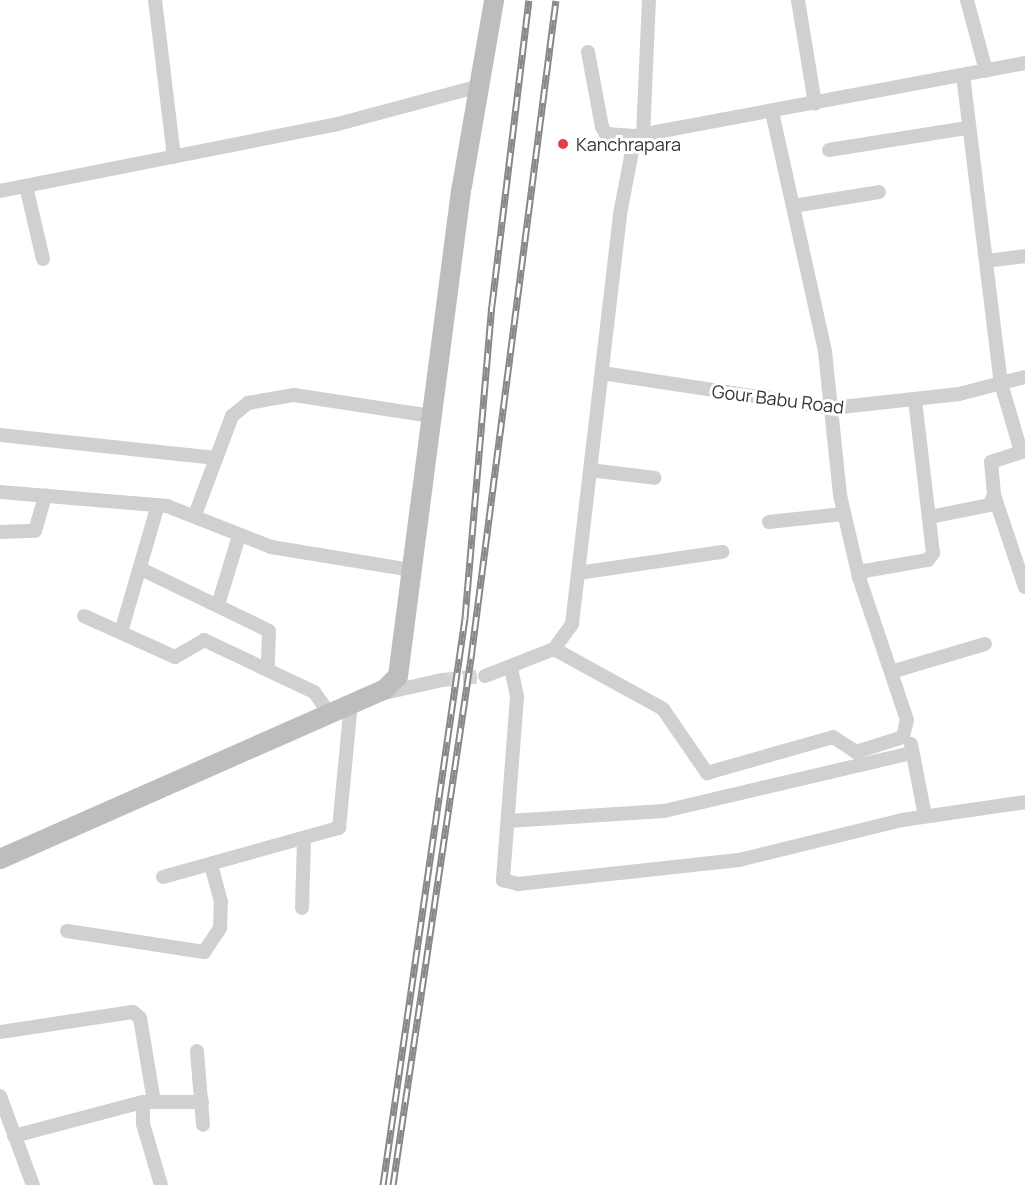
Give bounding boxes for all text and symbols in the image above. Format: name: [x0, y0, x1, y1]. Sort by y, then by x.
place label: Kanchrapara: [576, 133, 681, 155]
marker: Kanchrapara: [554, 135, 572, 153]
street label: Gour Babu Road: [711, 380, 845, 418]

